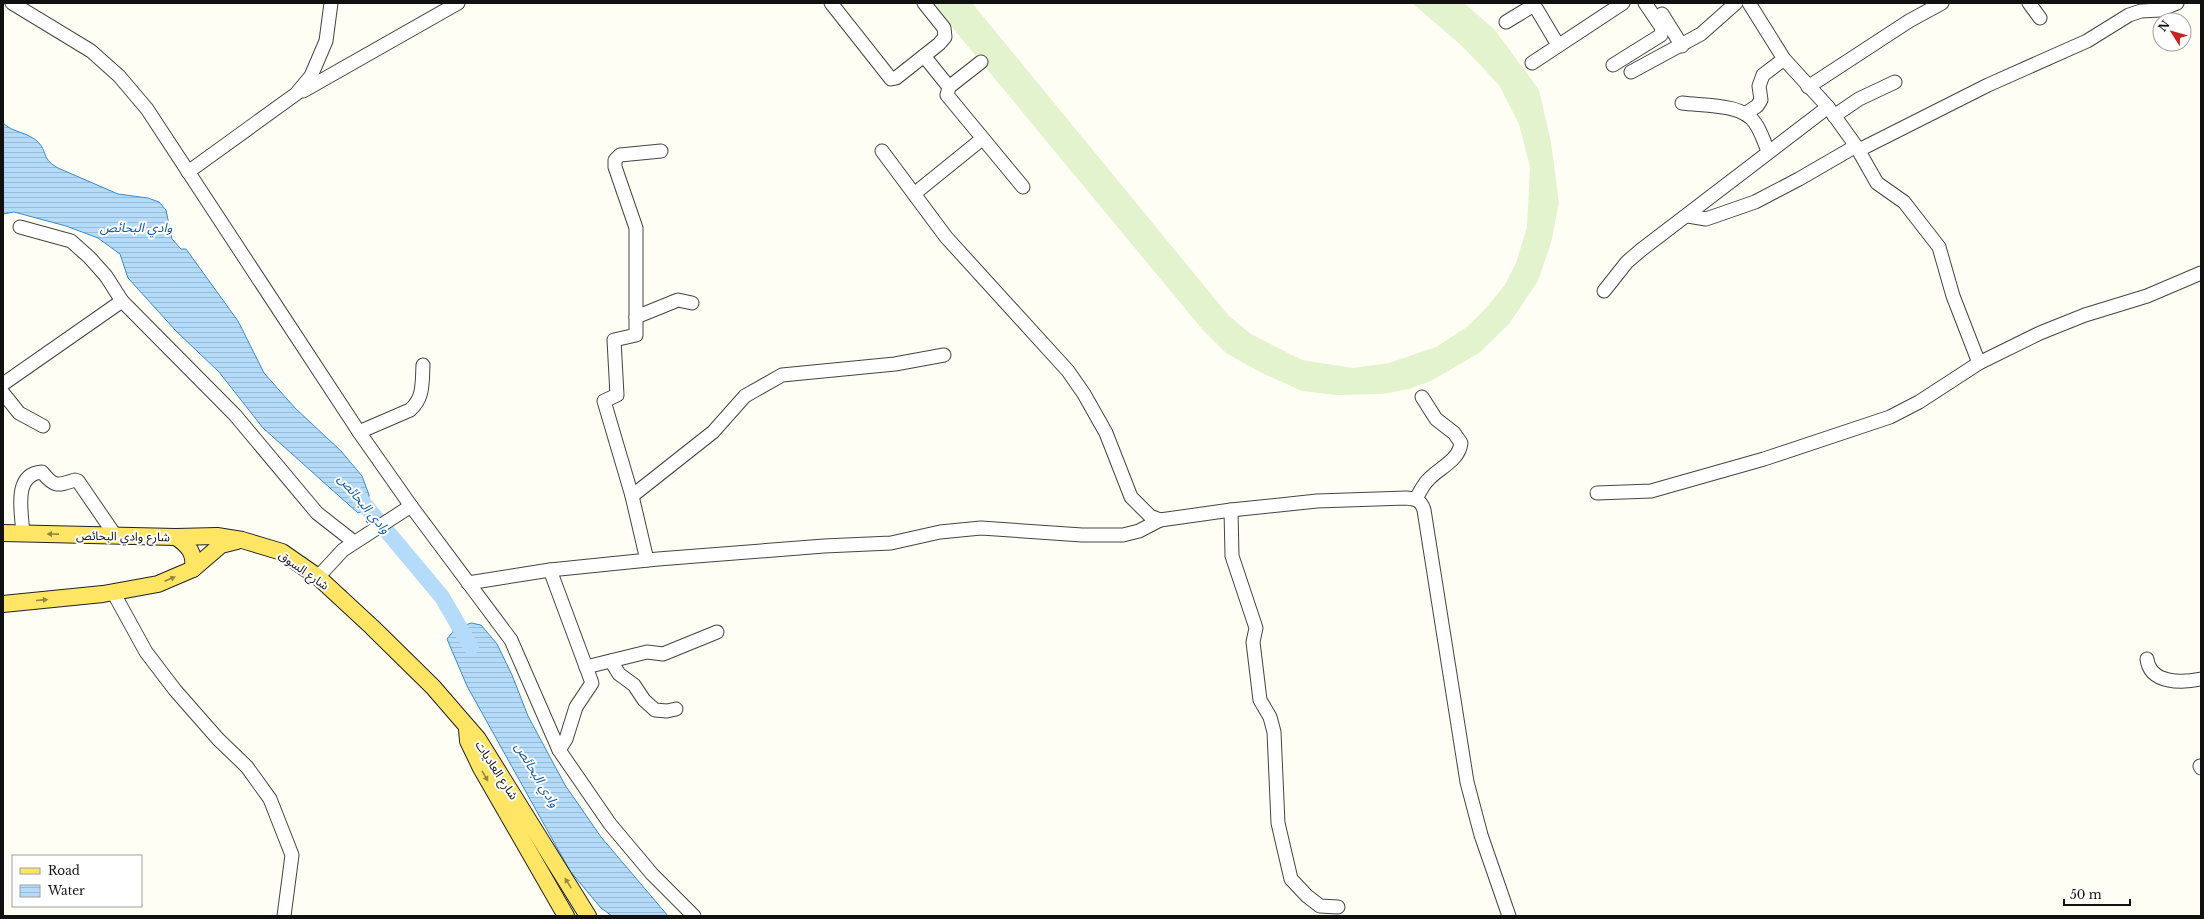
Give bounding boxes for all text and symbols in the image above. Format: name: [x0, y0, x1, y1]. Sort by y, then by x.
north arrow: [2152, 12, 2192, 52]
text: N: [2155, 17, 2173, 34]
water label: وادي البحائص: [100, 219, 172, 238]
water label: وادي البحائص: [333, 471, 394, 539]
street label: شارع وادي البحائص: [76, 528, 170, 547]
one-way arrow: [46, 531, 59, 537]
street label: شارع السوق: [275, 547, 332, 594]
one-way arrow: [164, 576, 175, 582]
one-way arrow: [36, 597, 48, 603]
street label: شارع العاديات: [471, 738, 522, 803]
water label: وادي البحائص: [509, 739, 563, 812]
one-way arrow: [482, 770, 489, 782]
legend: [12, 855, 142, 907]
text: Road: [48, 863, 80, 878]
one-way arrow: [564, 878, 572, 888]
scale bar: [2064, 881, 2130, 907]
text: Water: [47, 883, 85, 898]
text: 50 m: [2070, 887, 2102, 902]

